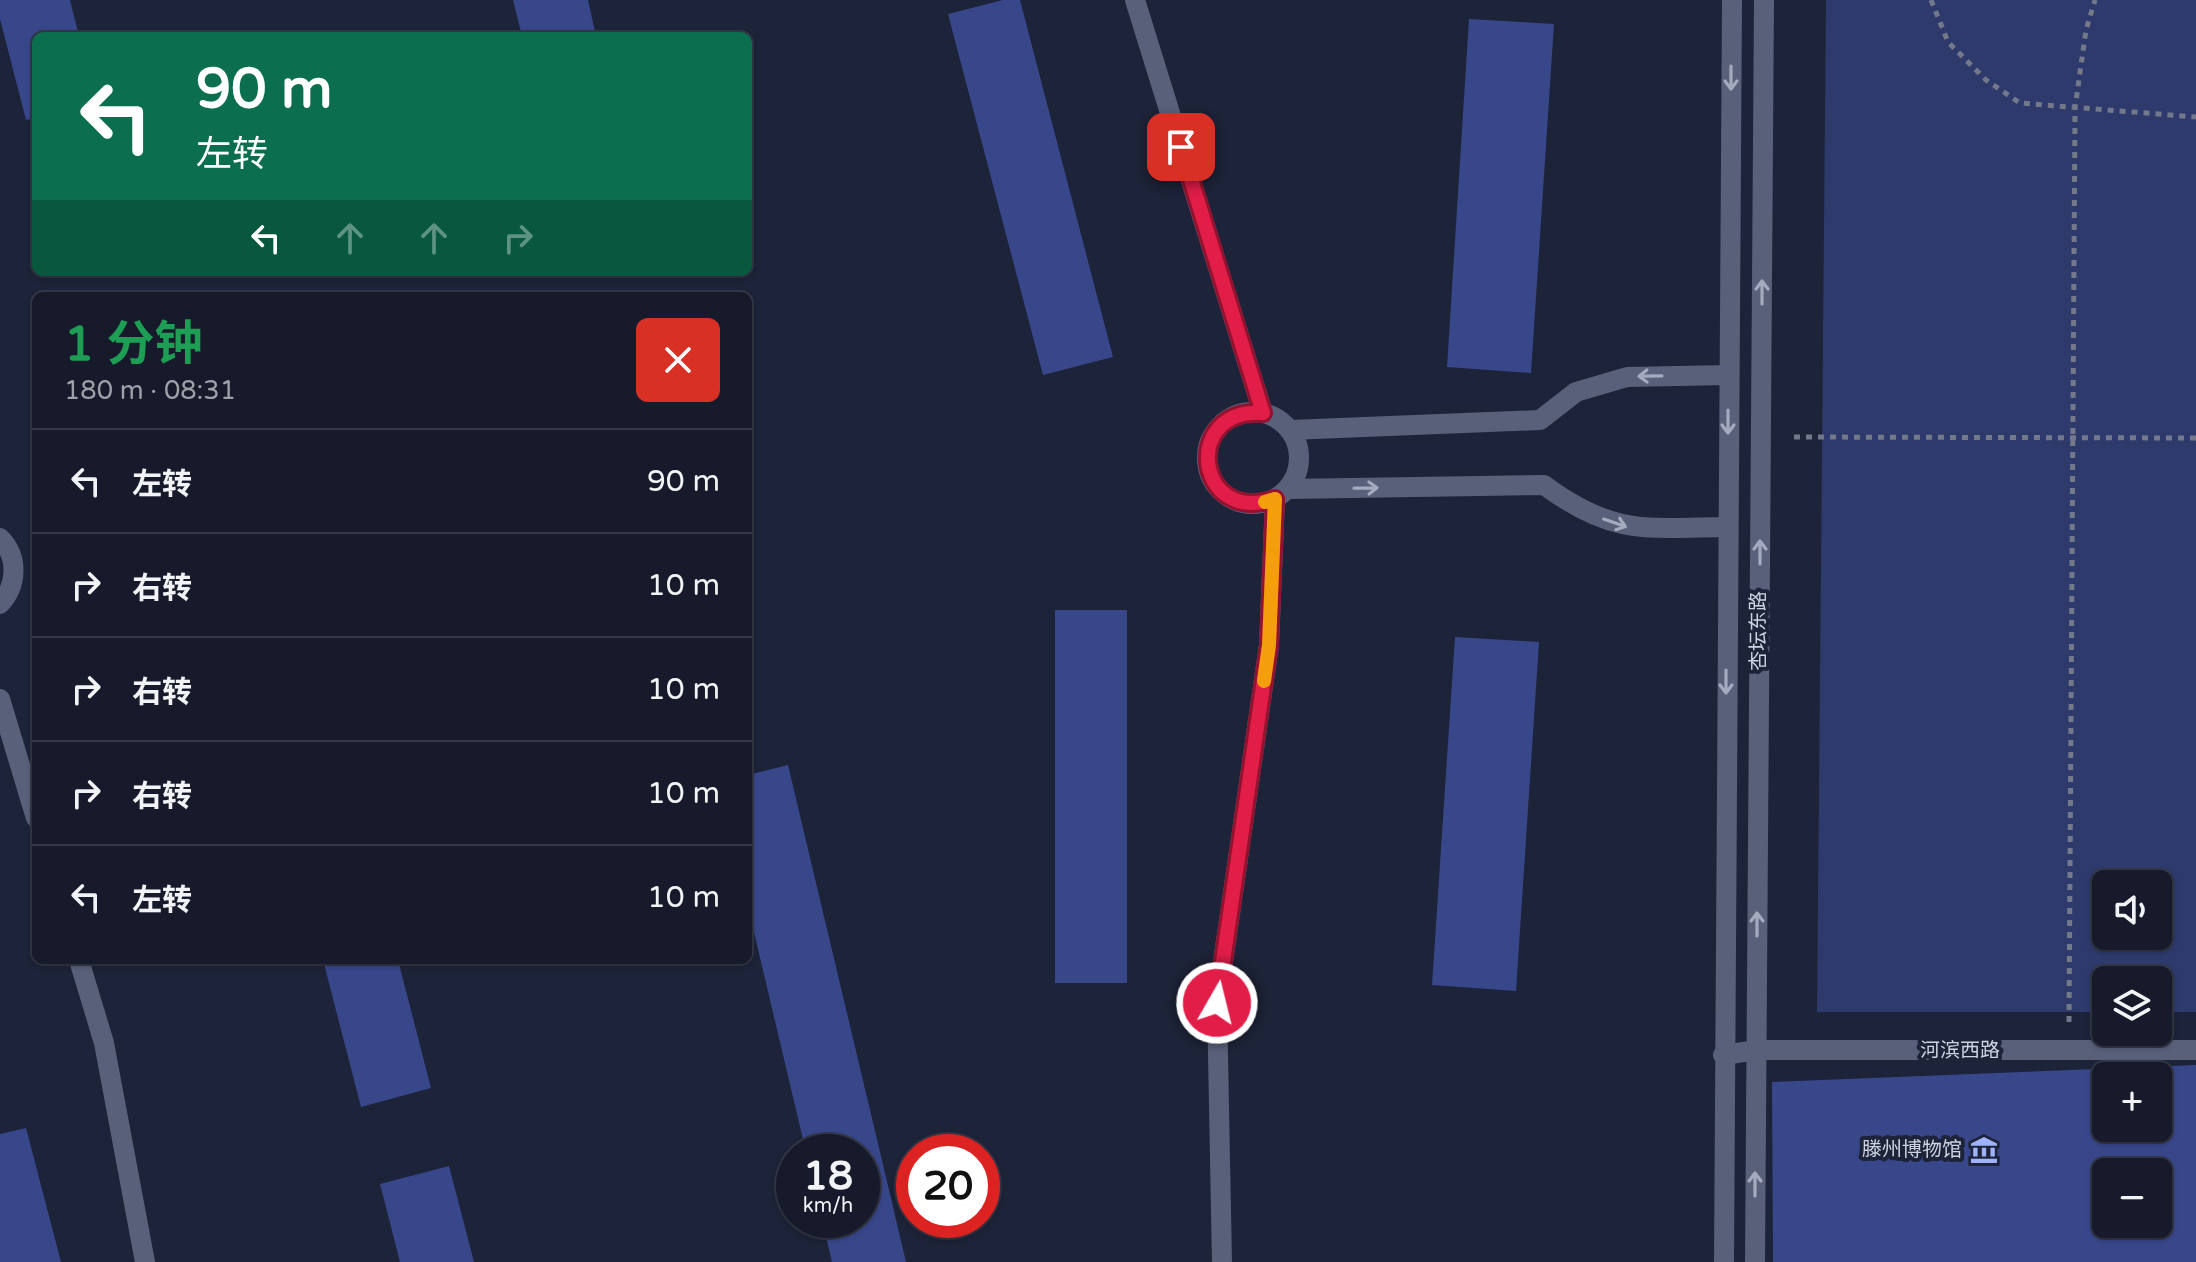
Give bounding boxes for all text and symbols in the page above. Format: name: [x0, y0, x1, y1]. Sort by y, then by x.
text: 90 m: [196, 56, 332, 123]
icon: left: [64, 64, 168, 168]
one-way arrow: [1723, 64, 1739, 91]
pin: [1147, 113, 1215, 181]
icon: arrive: [1159, 125, 1203, 169]
text: 左转: [196, 133, 268, 176]
icon: left: [244, 216, 288, 260]
icon: ahead: [328, 216, 372, 260]
icon: ahead: [412, 216, 456, 260]
icon: right: [496, 216, 540, 260]
one-way arrow: [1754, 279, 1770, 306]
text: 1 分钟: [64, 316, 203, 374]
button: close: [636, 318, 720, 402]
one-way arrow: [1637, 369, 1664, 384]
text: 180 m · 08:31: [64, 375, 236, 406]
one-way arrow: [1720, 408, 1736, 435]
icon: left: [64, 459, 108, 503]
text: 90 m: [647, 463, 720, 500]
text: 左转: [132, 466, 192, 503]
one-way arrow: [1352, 480, 1379, 496]
one-way arrow: [1602, 517, 1627, 532]
one-way arrow: [1752, 539, 1768, 566]
icon: right: [64, 563, 108, 607]
text: 10 m: [647, 567, 720, 604]
text: 右转: [132, 570, 192, 607]
street label: 杏坛东路: [1747, 591, 1771, 671]
icon: right: [64, 667, 108, 711]
one-way arrow: [1718, 668, 1734, 695]
text: 10 m: [647, 671, 720, 708]
text: 右转: [132, 674, 192, 711]
icon: right: [64, 771, 108, 815]
text: 10 m: [647, 775, 720, 812]
text: 右转: [132, 778, 192, 815]
map controls: [2092, 870, 2172, 1238]
button: sound: [2092, 870, 2172, 950]
icon: left: [64, 875, 108, 919]
text: 10 m: [647, 879, 720, 916]
text: 左转: [132, 882, 192, 919]
one-way arrow: [1749, 911, 1765, 938]
position arrow: [1175, 961, 1259, 1045]
button: layers: [2092, 966, 2172, 1046]
street label: 河滨西路: [1920, 1039, 2000, 1063]
button: +: [2092, 1062, 2172, 1142]
speed limit sign: 20: [896, 1134, 1000, 1238]
museum icon: 滕州博物馆: [1969, 1135, 1999, 1165]
place label: 滕州博物馆: [1862, 1138, 1962, 1162]
text: 18: [803, 1152, 853, 1200]
button: −: [2092, 1158, 2172, 1238]
one-way arrow: [1748, 1171, 1763, 1198]
text: km/h: [803, 1194, 853, 1218]

